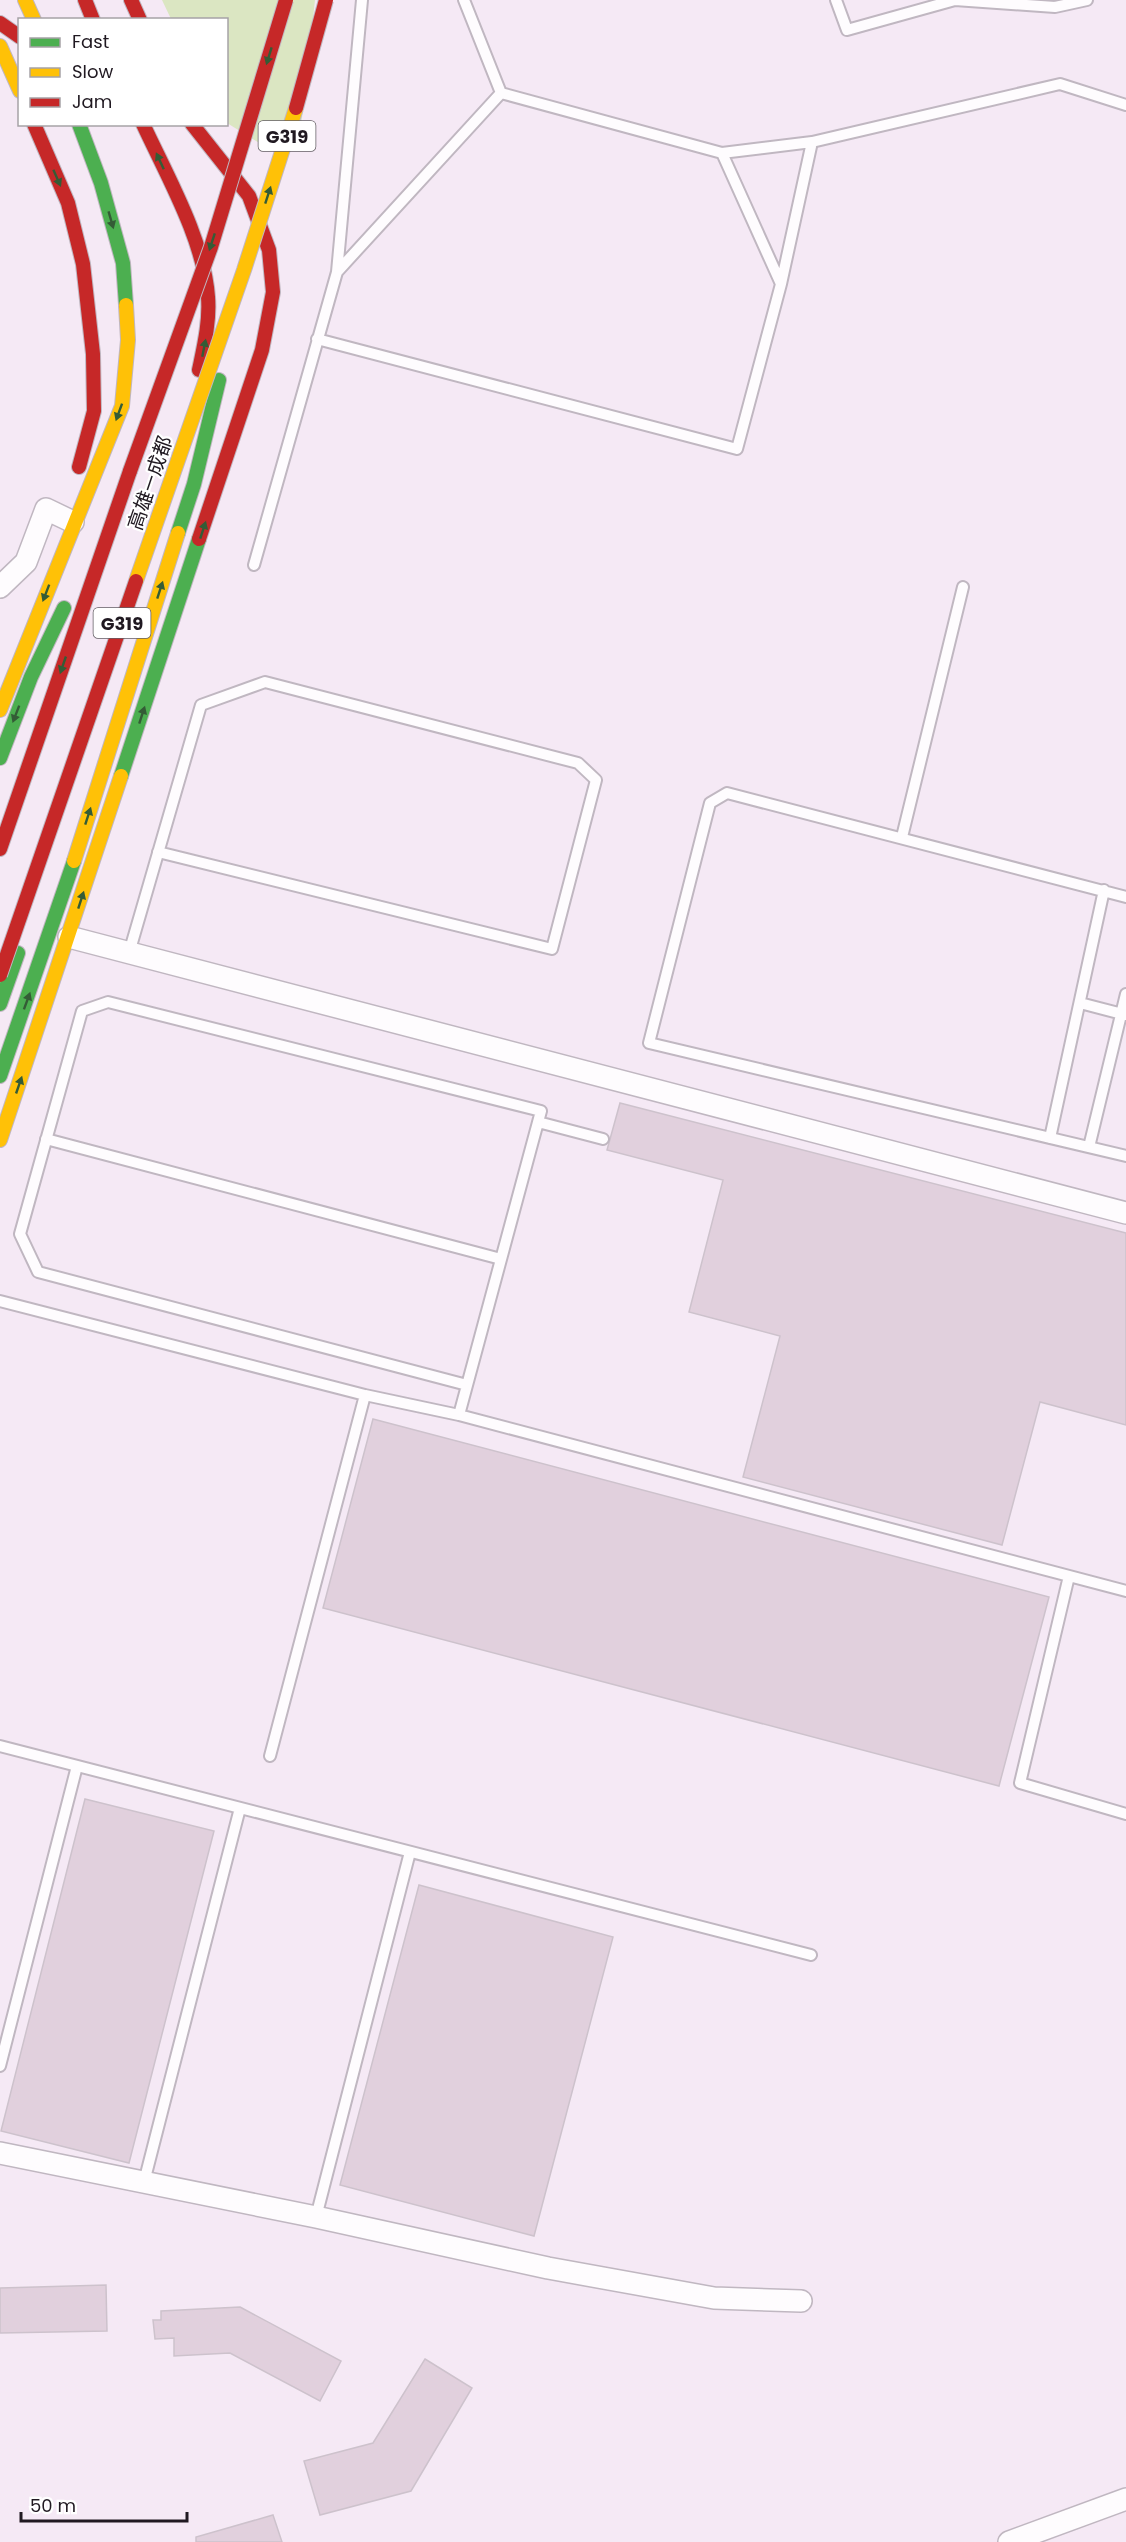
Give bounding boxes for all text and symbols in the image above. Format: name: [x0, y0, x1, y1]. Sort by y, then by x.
legend: [18, 18, 228, 126]
text: Fast: [72, 29, 109, 54]
one-way arrow: [264, 47, 273, 65]
text: Slow: [72, 59, 114, 84]
text: Jam: [72, 89, 112, 114]
road number: G319: [258, 121, 316, 151]
one-way arrow: [156, 153, 165, 170]
one-way arrow: [53, 169, 63, 187]
one-way arrow: [264, 186, 274, 204]
one-way arrow: [107, 211, 116, 229]
one-way arrow: [207, 233, 216, 251]
one-way arrow: [199, 338, 208, 357]
one-way arrow: [113, 403, 123, 421]
street label: 高雄—成都: [121, 432, 179, 534]
one-way arrow: [199, 521, 208, 539]
one-way arrow: [156, 581, 166, 599]
one-way arrow: [40, 584, 50, 602]
road number: G319: [94, 608, 150, 638]
one-way arrow: [58, 657, 67, 675]
one-way arrow: [11, 706, 21, 724]
one-way arrow: [138, 706, 147, 724]
one-way arrow: [84, 807, 94, 825]
one-way arrow: [77, 891, 87, 909]
one-way arrow: [22, 992, 32, 1010]
one-way arrow: [14, 1076, 24, 1094]
scale bar: [21, 2485, 188, 2523]
text: 50 m: [30, 2493, 76, 2518]

